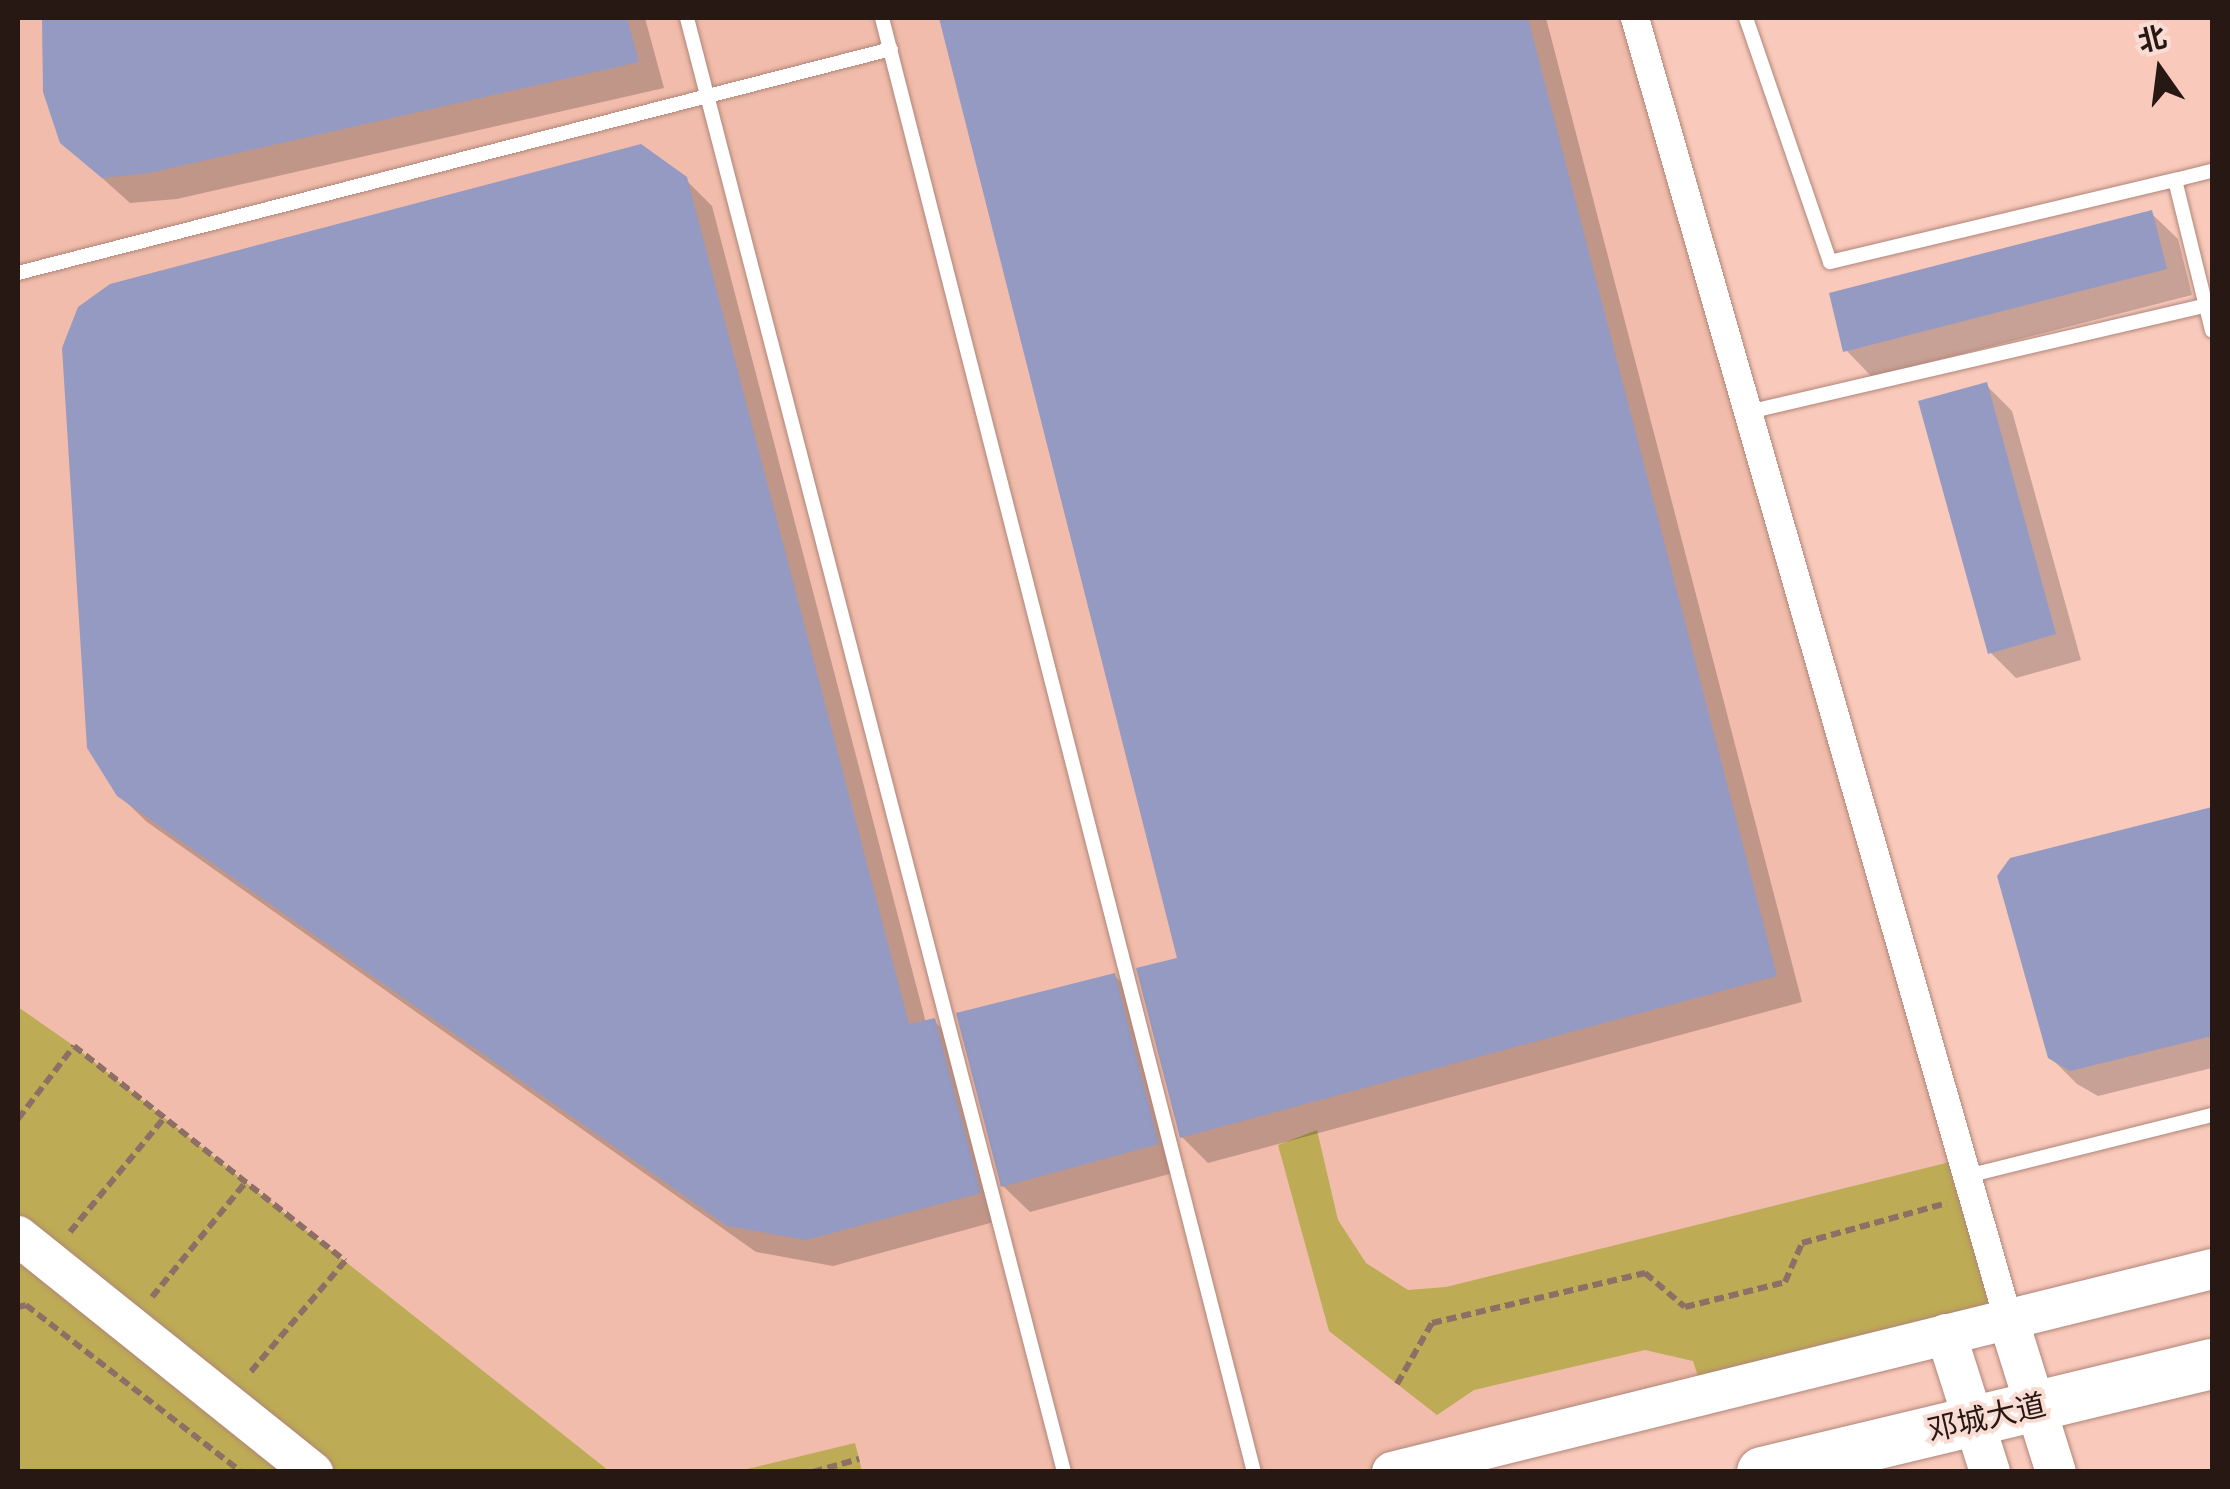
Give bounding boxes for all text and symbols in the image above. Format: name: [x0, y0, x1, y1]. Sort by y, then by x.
north arrow: [2110, 20, 2210, 120]
text: 北: [2136, 24, 2170, 58]
street label: 邓城大道: [1924, 1388, 2050, 1450]

